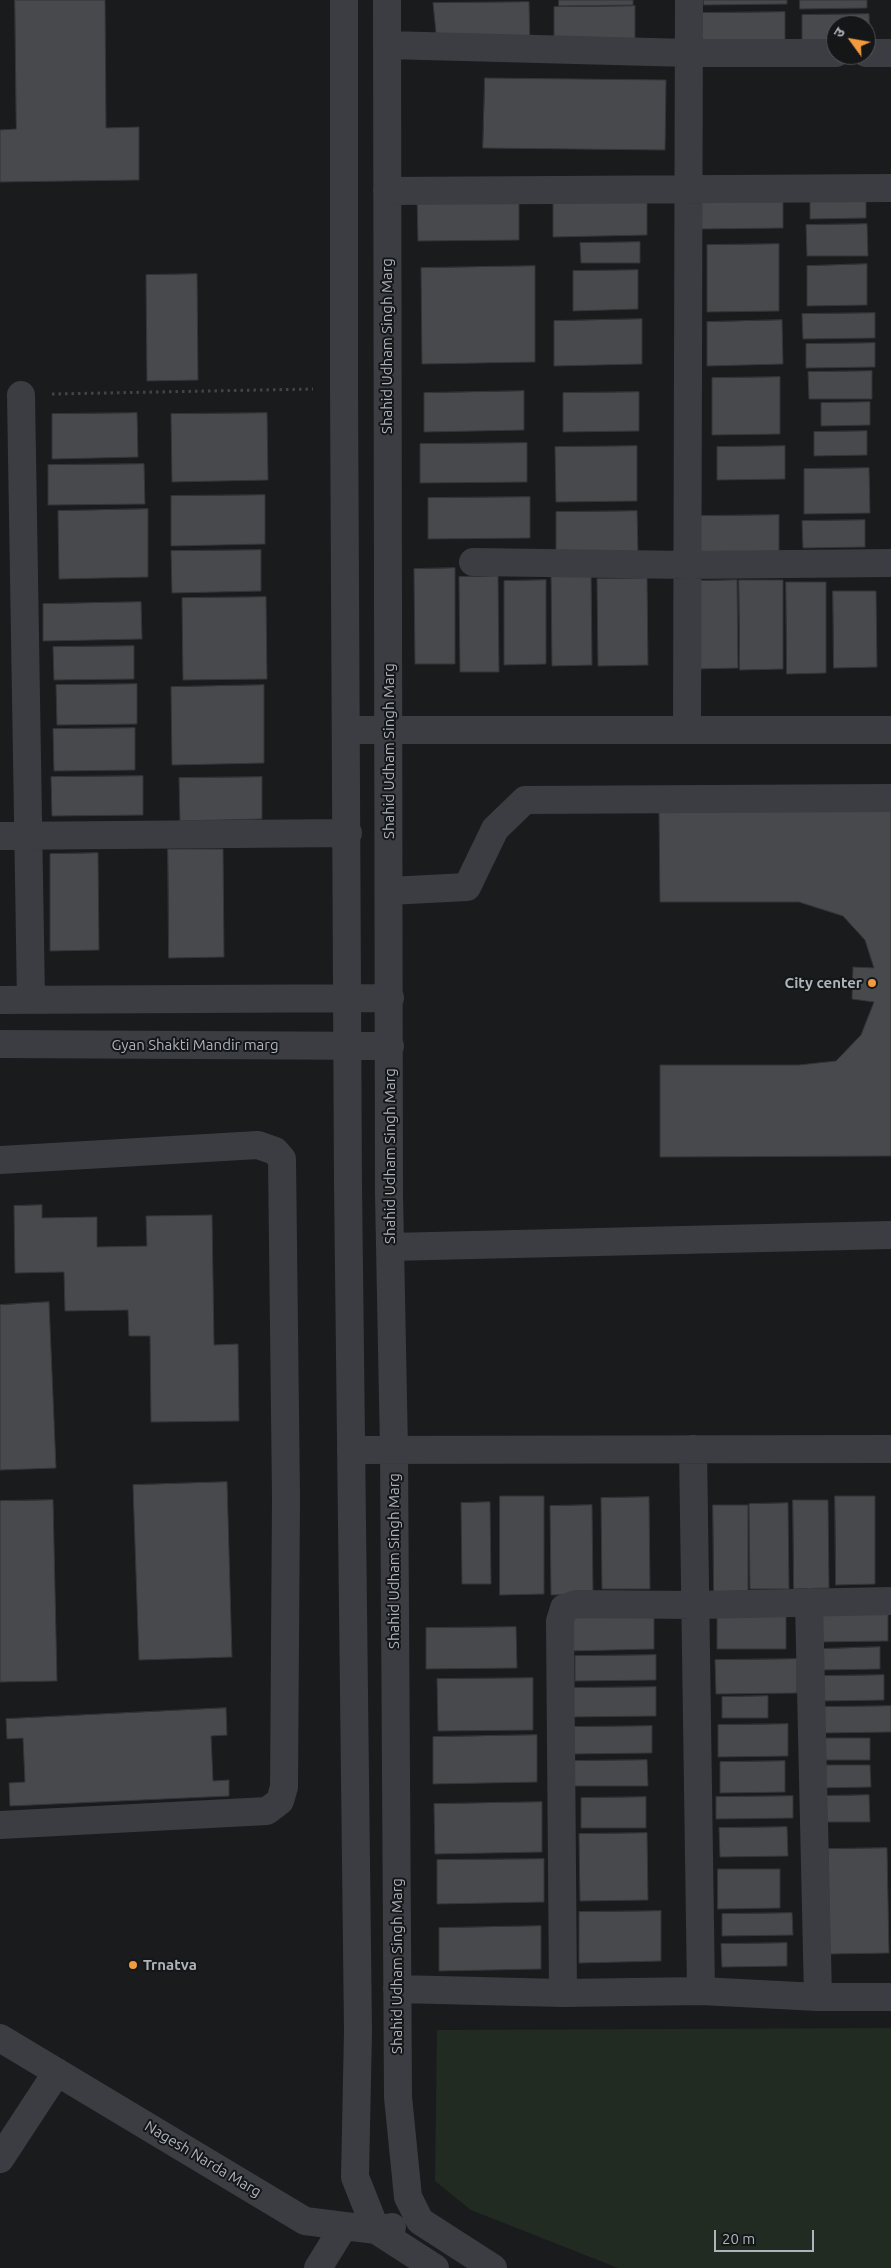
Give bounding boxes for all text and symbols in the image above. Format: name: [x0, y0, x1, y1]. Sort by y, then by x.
north arrow: [826, 15, 876, 65]
text: उ: [830, 25, 848, 40]
street label: Shahid Udham Singh Marg: [378, 258, 396, 434]
street label: Shahid Udham Singh Marg: [380, 663, 398, 839]
place label: City center: [785, 974, 862, 992]
marker: City center: [866, 977, 878, 989]
street label: Gyan Shakti Mandir marg: [111, 1036, 279, 1054]
street label: Shahid Udham Singh Marg: [381, 1068, 399, 1244]
street label: Shahid Udham Singh Marg: [385, 1473, 403, 1649]
street label: Shahid Udham Singh Marg: [388, 1878, 406, 2054]
place label: Trnatva: [143, 1956, 197, 1974]
marker: Trnatva: [127, 1959, 139, 1971]
street label: Nagesh Narda Marg: [141, 2117, 265, 2201]
scale bar: [716, 2220, 816, 2252]
text: 20 m: [722, 2230, 755, 2247]

